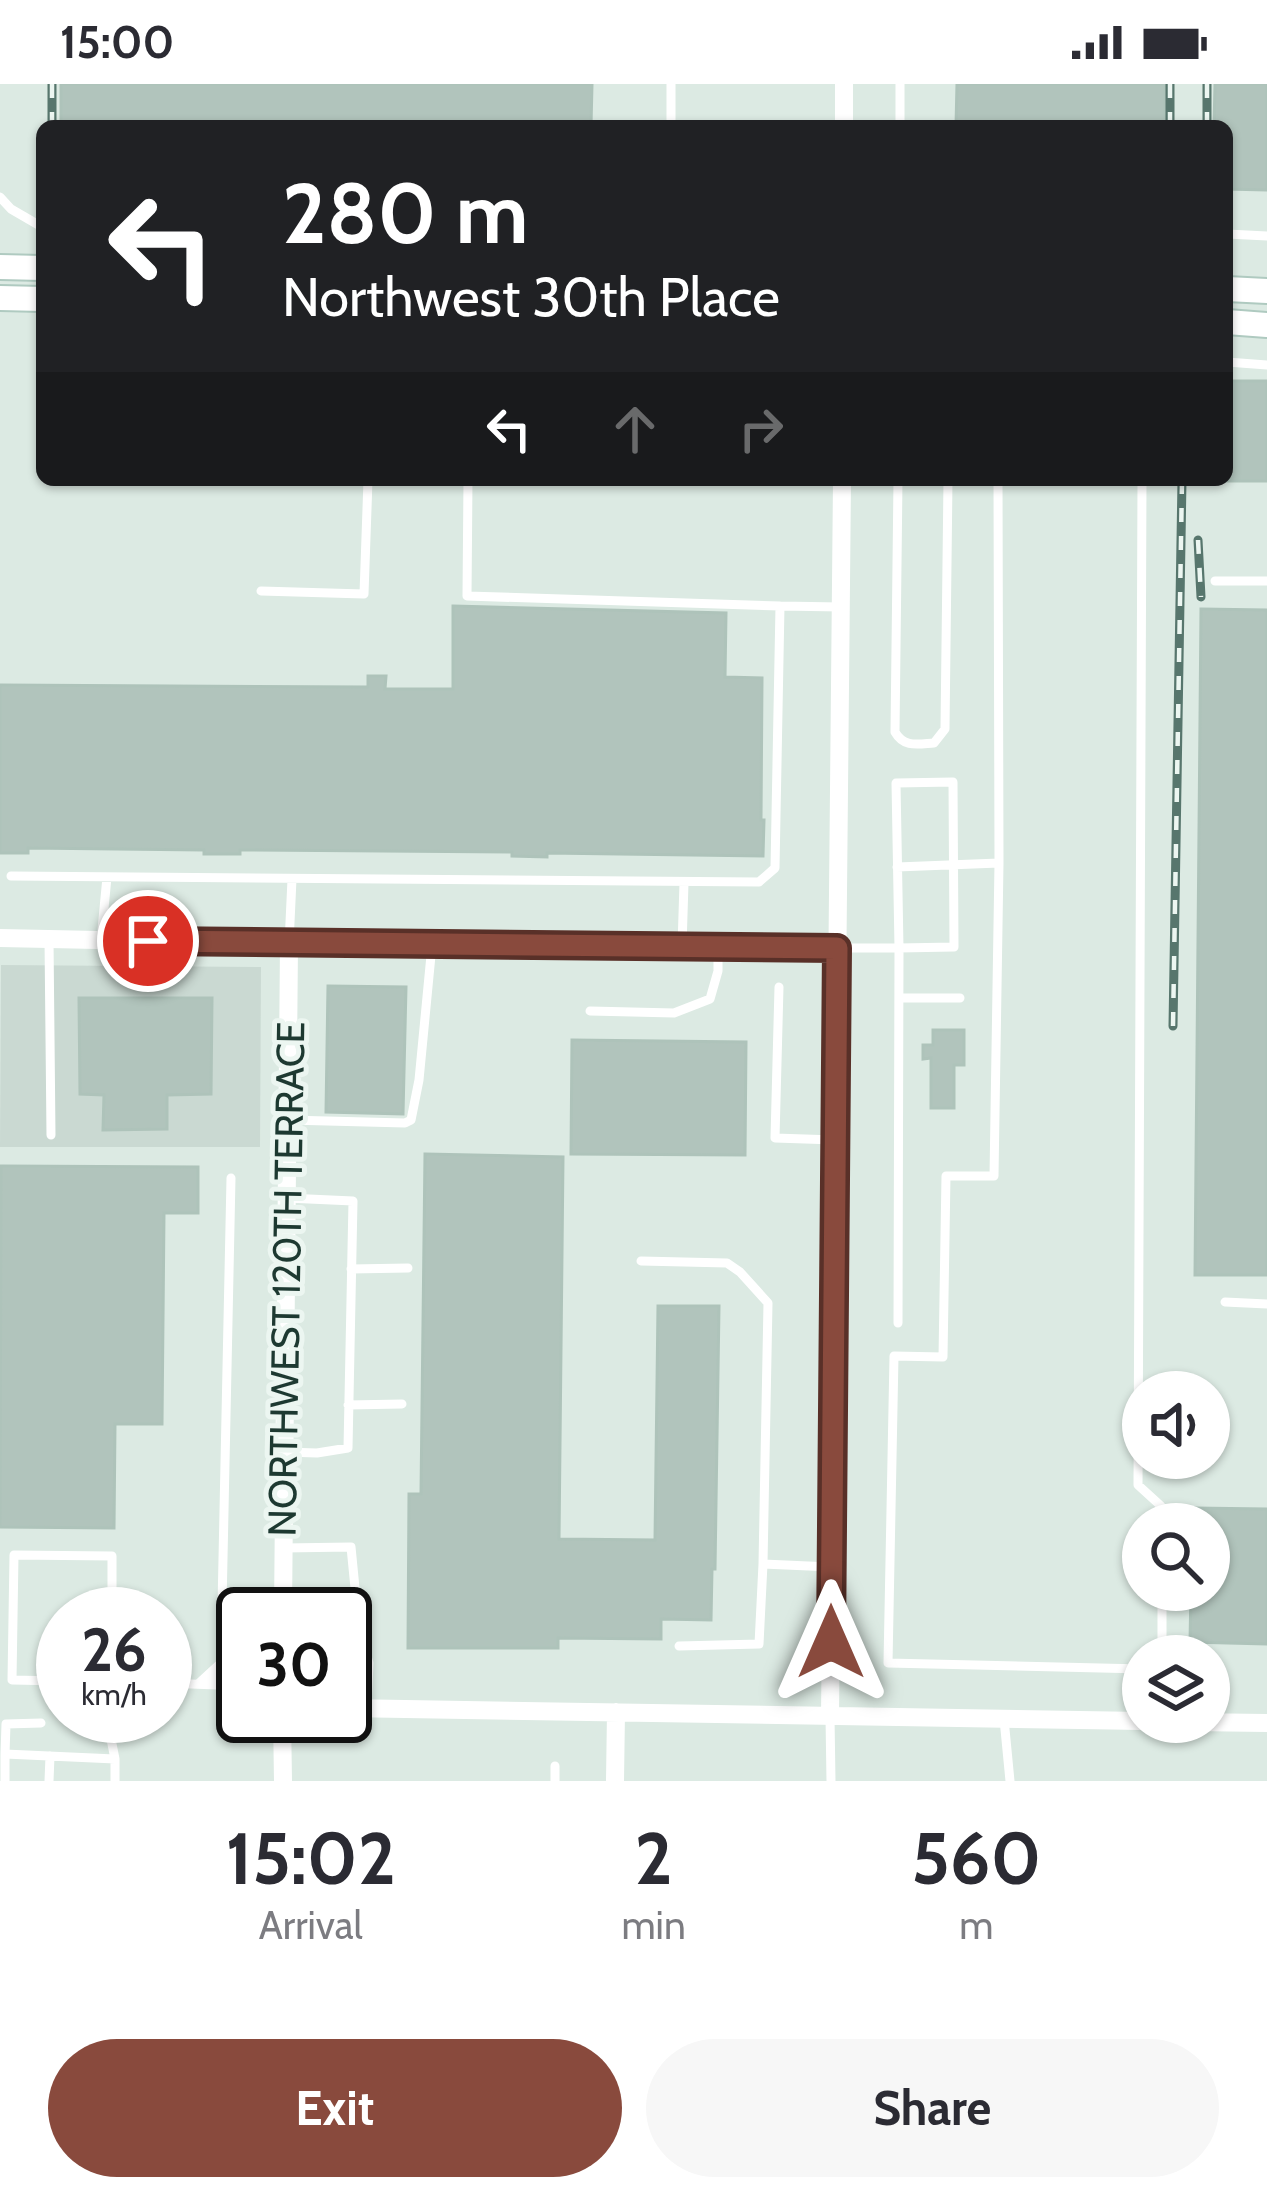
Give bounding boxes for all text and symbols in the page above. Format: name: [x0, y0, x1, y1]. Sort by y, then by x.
text: 15:00: [60, 15, 174, 69]
text: 280 m: [282, 162, 528, 264]
icon: left: [84, 168, 240, 324]
text: Northwest 30th Place: [282, 264, 780, 330]
icon: left: [476, 396, 542, 462]
icon: ahead: [602, 396, 668, 462]
icon: right: [728, 396, 794, 462]
pin: [97, 890, 199, 992]
icon: arrive: [115, 908, 181, 974]
street label: NORTHWEST 120TH TERRACE: [258, 1021, 314, 1537]
map controls: [1122, 1371, 1230, 1743]
button: sound: [1122, 1371, 1230, 1479]
button: search: [1122, 1503, 1230, 1611]
position arrow: [768, 1579, 894, 1705]
speed limit sign: 30: [216, 1587, 372, 1743]
text: 26: [81, 1613, 147, 1686]
button: layers: [1122, 1635, 1230, 1743]
text: km/h: [81, 1676, 147, 1713]
text: 15:02: [226, 1815, 396, 1902]
text: 2: [635, 1815, 673, 1902]
text: 560: [911, 1815, 1041, 1902]
text: Arrival: [259, 1901, 363, 1949]
text: min: [621, 1901, 686, 1949]
text: m: [959, 1901, 993, 1949]
button: Exit: [48, 2039, 622, 2177]
button: Share: [646, 2039, 1219, 2177]

